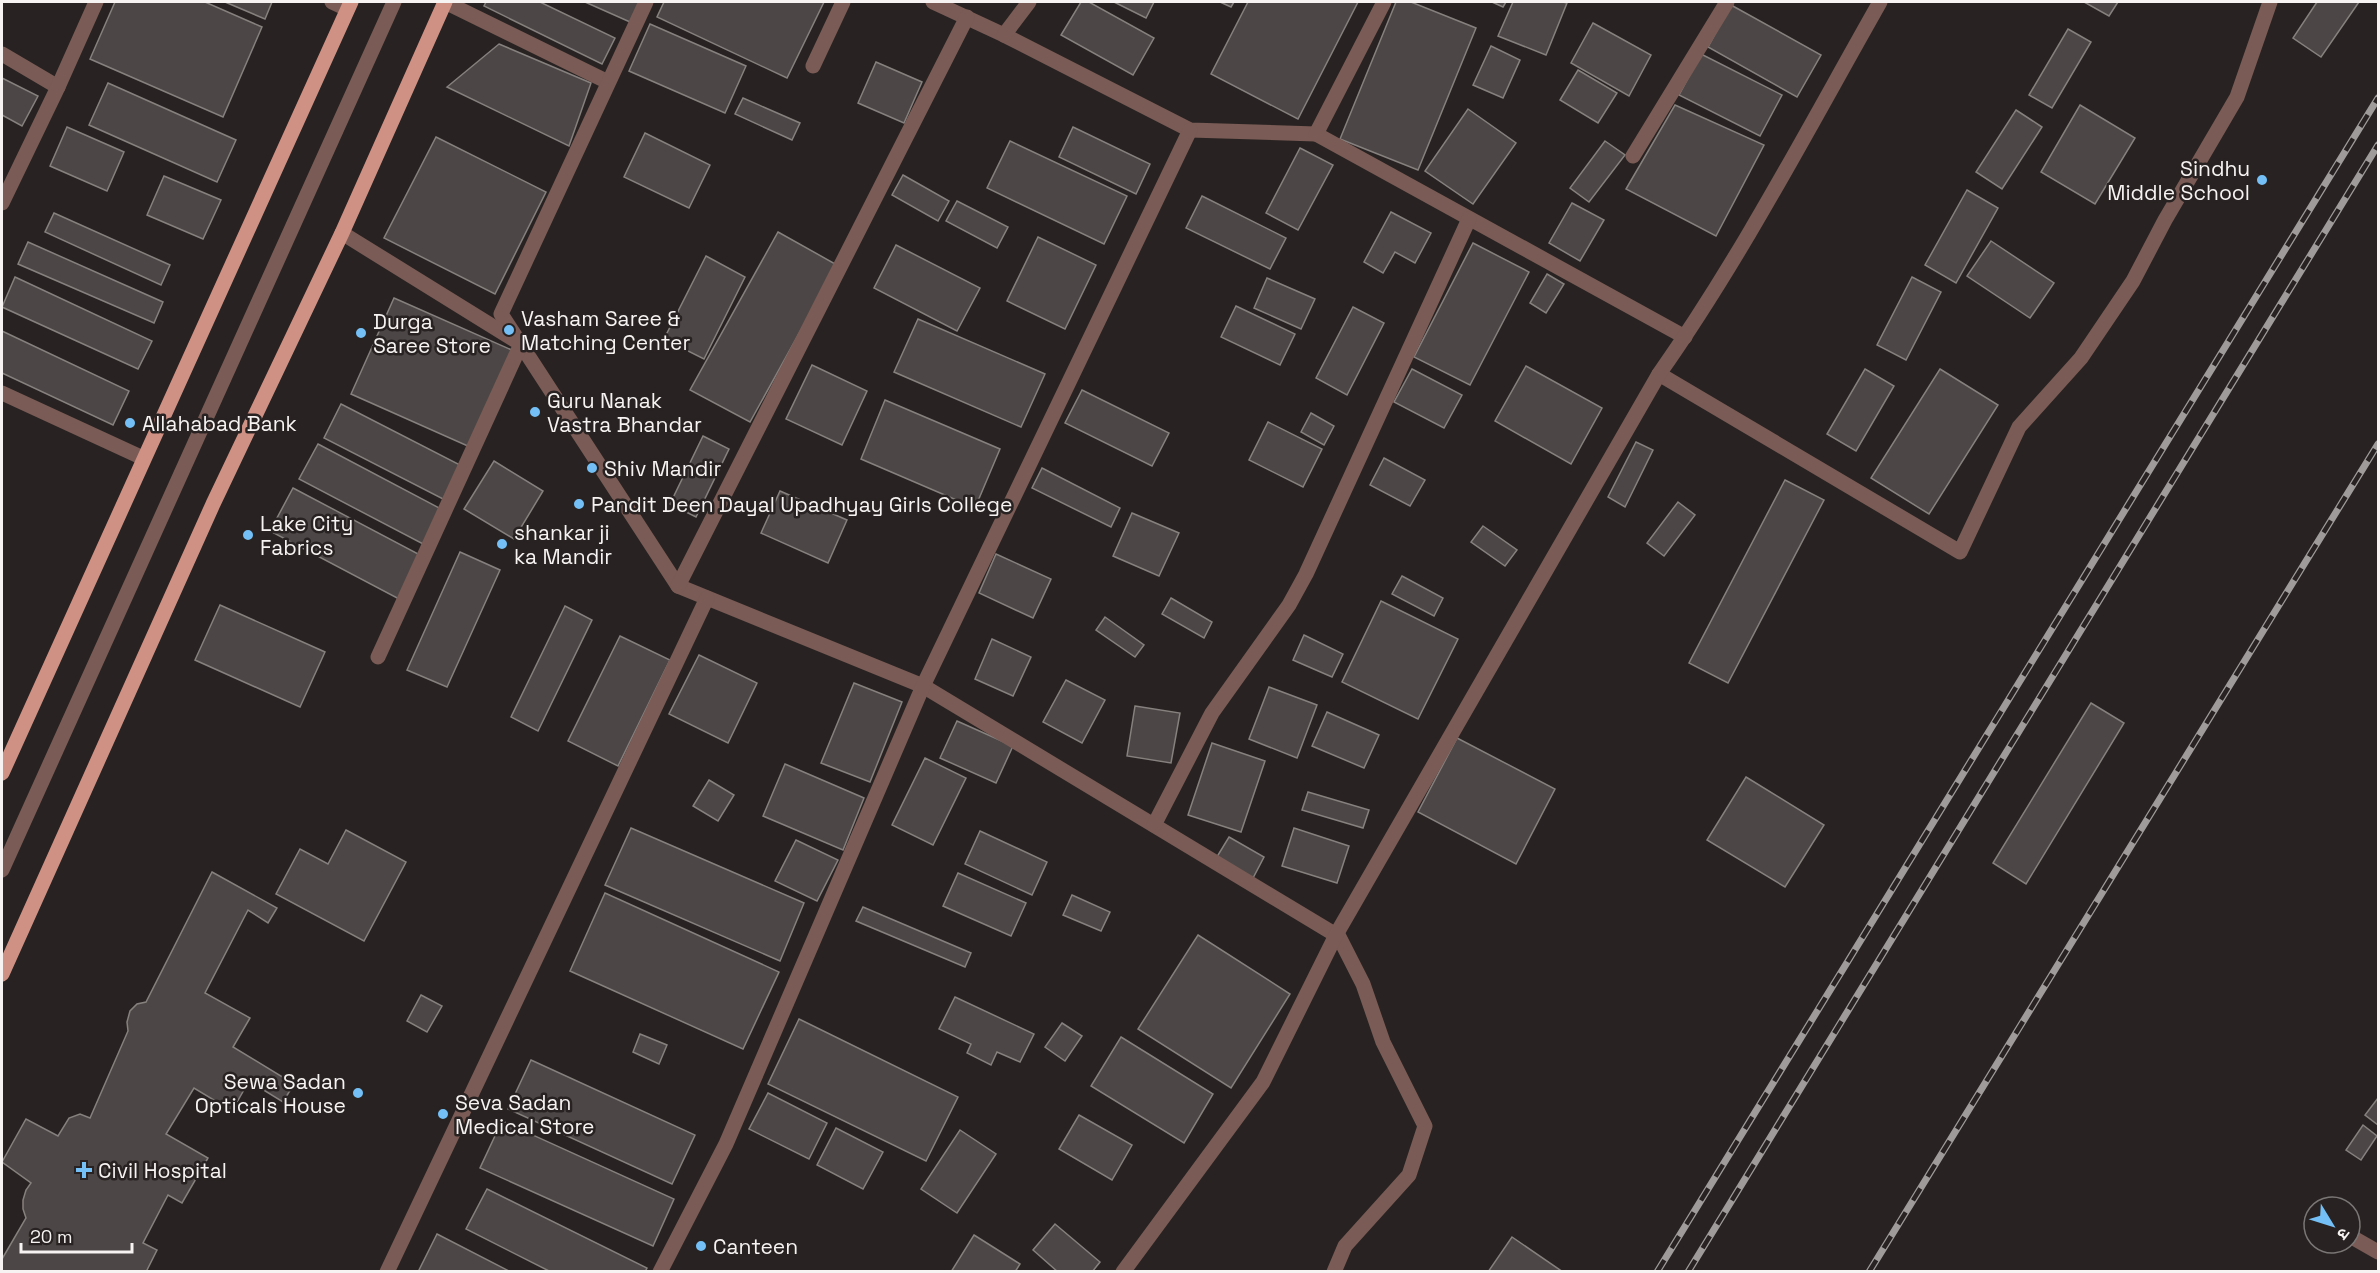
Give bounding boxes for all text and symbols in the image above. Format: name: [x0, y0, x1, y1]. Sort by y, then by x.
place label: Sindhu Middle School: [2107, 155, 2250, 206]
marker: Sindhu Middle School: [2255, 173, 2269, 187]
place label: Vasham Saree & Matching Center: [521, 305, 690, 356]
place label: Durga Saree Store: [373, 308, 491, 359]
marker: Vasham Saree & Matching Center: [502, 323, 516, 337]
marker: Durga Saree Store: [354, 326, 368, 340]
place label: Guru Nanak Vastra Bhandar: [547, 387, 702, 438]
marker: Guru Nanak Vastra Bhandar: [528, 405, 542, 419]
place label: Allahabad Bank: [142, 410, 297, 437]
marker: Allahabad Bank: [123, 416, 137, 430]
place label: Shiv Mandir: [604, 455, 721, 482]
marker: Shiv Mandir: [585, 461, 599, 475]
place label: Pandit Deen Dayal Upadhyay Girls College: [591, 491, 1012, 518]
marker: Pandit Deen Dayal Upadhyay Girls College: [572, 497, 586, 511]
place label: Lake City Fabrics: [260, 510, 353, 561]
place label: shankar ji ka Mandir: [514, 519, 612, 570]
marker: Lake City Fabrics: [241, 528, 255, 542]
marker: shankar ji ka Mandir: [495, 537, 509, 551]
place label: Sewa Sadan Opticals House: [195, 1068, 346, 1119]
marker: Sewa Sadan Opticals House: [351, 1086, 365, 1100]
place label: Seva Sadan Medical Store: [455, 1089, 595, 1140]
marker: Seva Sadan Medical Store: [436, 1107, 450, 1121]
place label: Civil Hospital: [98, 1157, 227, 1184]
marker: Civil Hospital: [75, 1161, 93, 1179]
north arrow: [2302, 1195, 2362, 1255]
scale bar: [21, 1216, 132, 1254]
text: उ: [2332, 1224, 2355, 1245]
text: 20 m: [30, 1225, 73, 1248]
place label: Canteen: [713, 1233, 798, 1260]
marker: Canteen: [694, 1239, 708, 1253]

